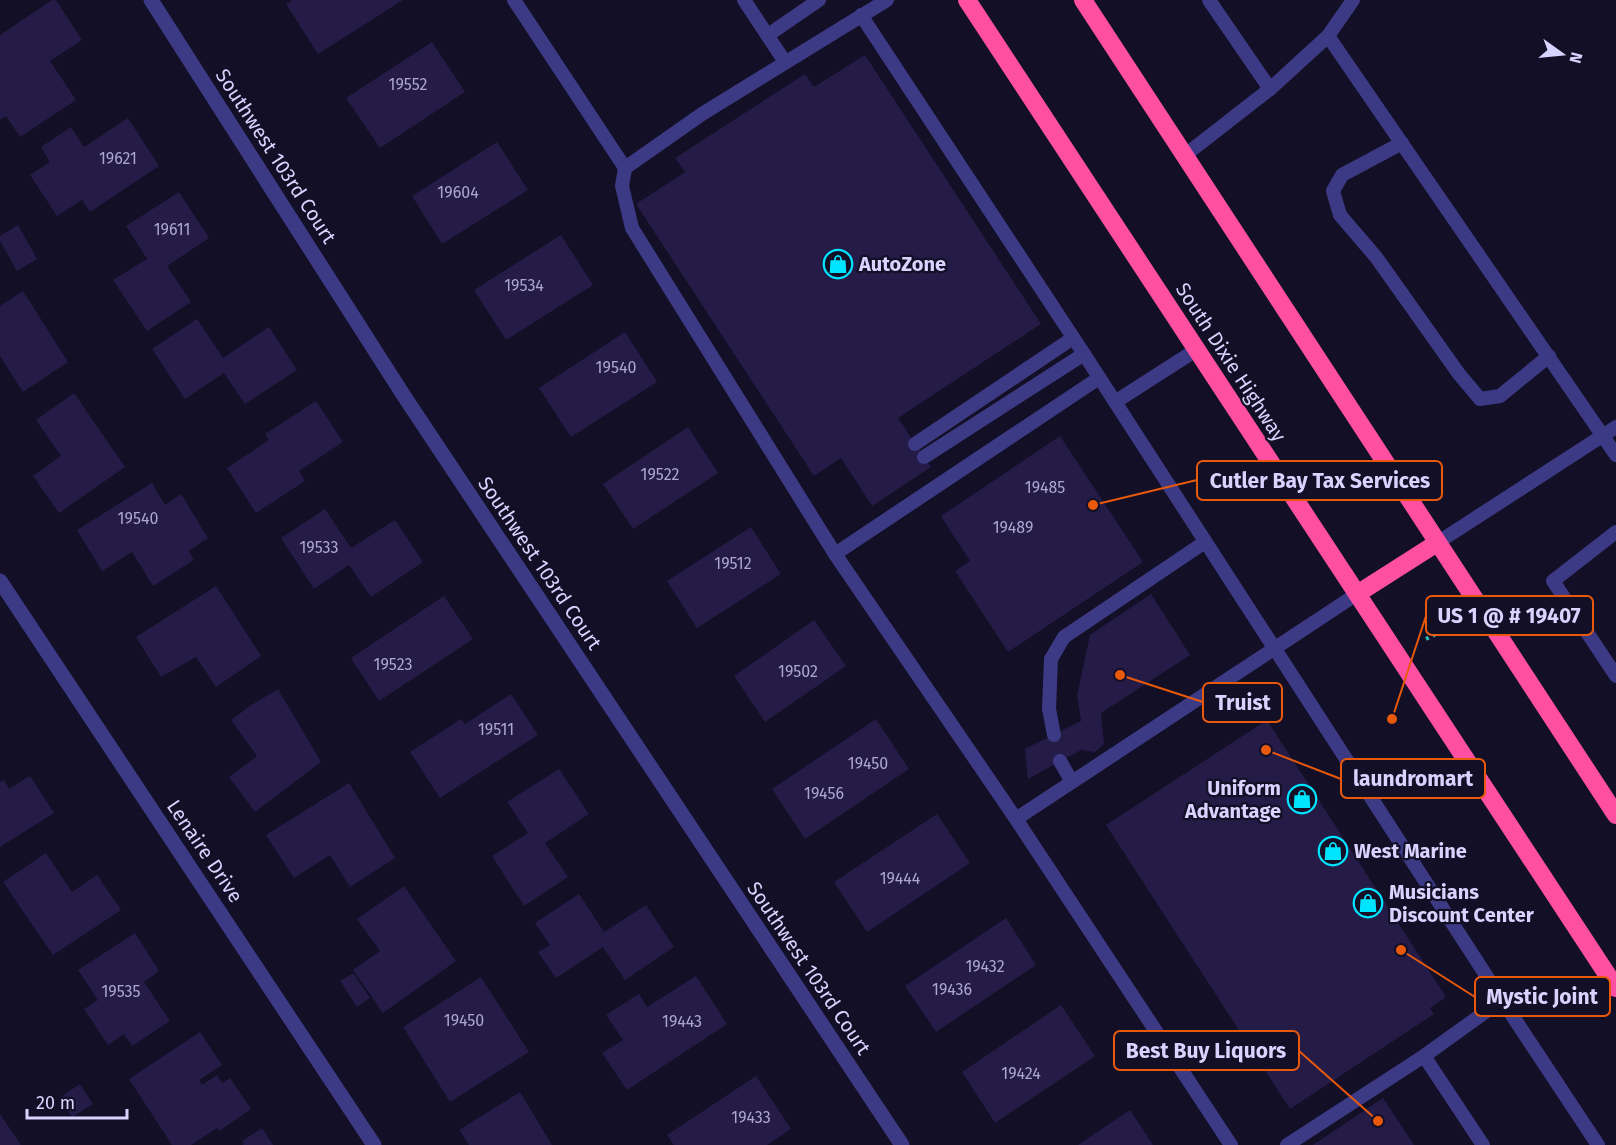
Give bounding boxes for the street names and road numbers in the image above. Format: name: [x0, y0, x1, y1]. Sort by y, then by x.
street label: Southwest 103rd Court: [211, 64, 342, 248]
street label: South Dixie Highway: [1171, 278, 1291, 446]
street label: Southwest 103rd Court: [473, 472, 607, 655]
street label: Lenaire Drive: [162, 795, 248, 907]
street label: Southwest 103rd Court: [742, 877, 876, 1060]

